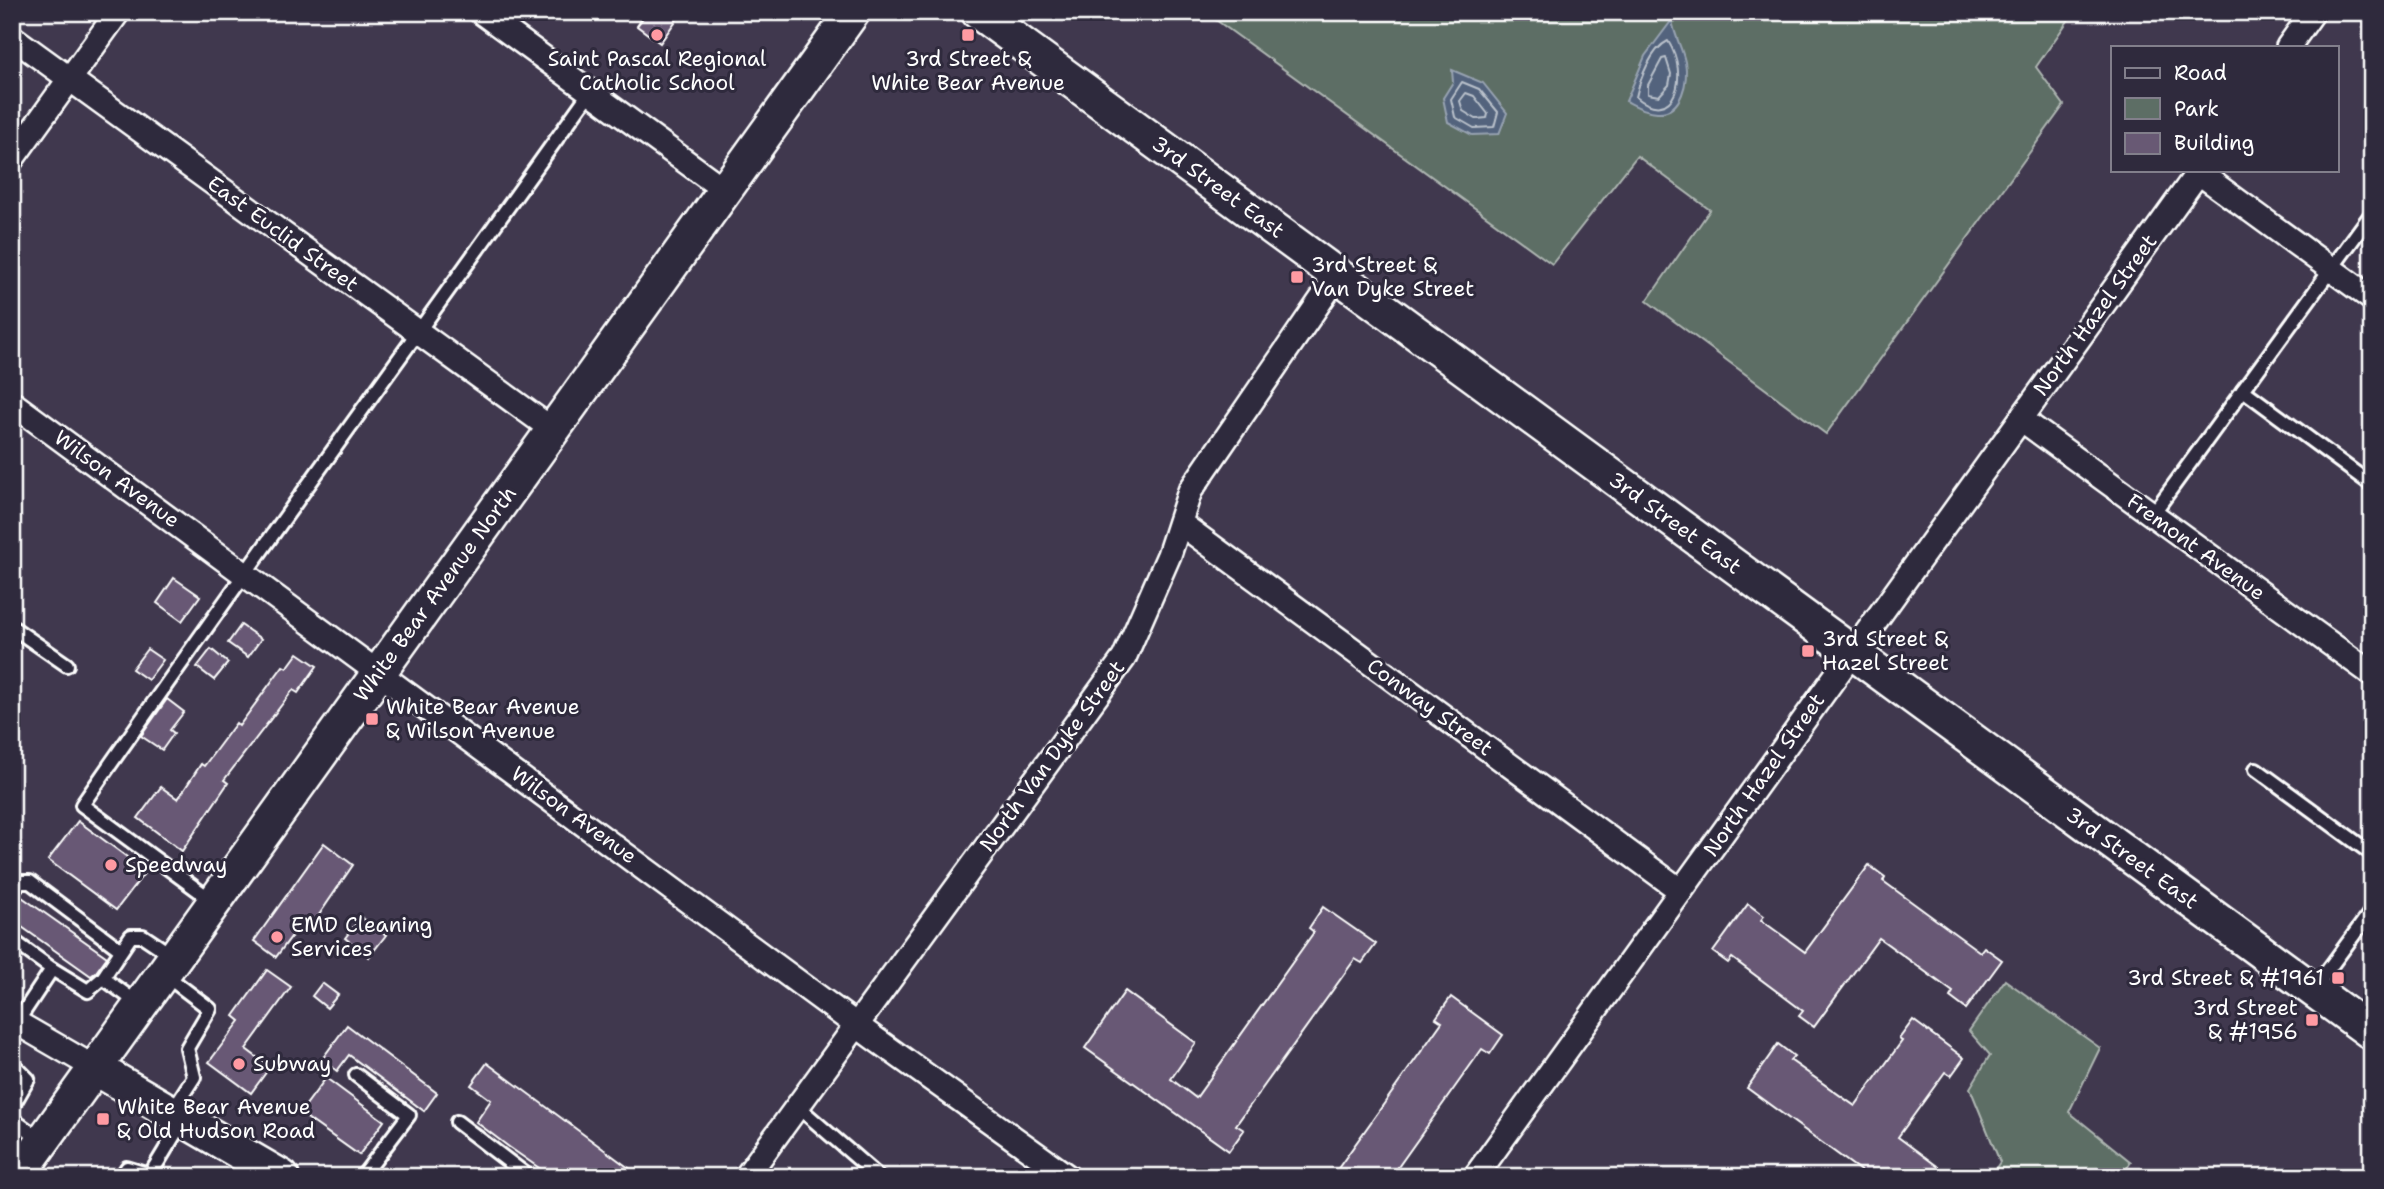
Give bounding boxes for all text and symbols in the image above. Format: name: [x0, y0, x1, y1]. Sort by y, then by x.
marker: Saint Pascal Regional Catholic School: [649, 27, 665, 43]
marker: 3rd Street & White Bear Avenue: [960, 27, 976, 43]
place label: Saint Pascal Regional Catholic School: [548, 45, 767, 97]
place label: 3rd Street & White Bear Avenue: [871, 45, 1065, 97]
legend: [2111, 46, 2338, 172]
text: Road: [2174, 59, 2227, 87]
text: Park: [2174, 95, 2219, 123]
street label: 3rd Street East: [1146, 129, 1290, 245]
text: Building: [2174, 129, 2254, 157]
street label: East Euclid Street: [202, 170, 364, 298]
street label: North Hazel Street: [2027, 228, 2163, 402]
place label: 3rd Street & Van Dyke Street: [1311, 251, 1474, 303]
marker: 3rd Street & Van Dyke Street: [1289, 269, 1305, 285]
street label: Wilson Avenue: [48, 424, 186, 534]
street label: 3rd Street East: [1603, 465, 1747, 581]
street label: White Bear Avenue North: [347, 480, 523, 708]
street label: Fremont Avenue: [2121, 487, 2271, 607]
place label: 3rd Street & Hazel Street: [1822, 625, 1949, 677]
marker: 3rd Street & Hazel Street: [1800, 643, 1816, 659]
street label: Conway Street: [1361, 652, 1499, 762]
street label: North Van Dyke Street: [973, 655, 1131, 857]
street label: North Hazel Street: [1697, 688, 1831, 862]
place label: White Bear Avenue & Wilson Avenue: [386, 693, 580, 745]
marker: White Bear Avenue & Wilson Avenue: [364, 711, 380, 727]
street label: Wilson Avenue: [505, 760, 643, 870]
street label: 3rd Street East: [2060, 800, 2204, 916]
place label: Speedway: [125, 851, 227, 879]
marker: Speedway: [103, 857, 119, 873]
place label: EMD Cleaning Services: [291, 911, 433, 963]
marker: EMD Cleaning Services: [269, 929, 285, 945]
place label: 3rd Street & #1961: [2127, 964, 2324, 992]
marker: 3rd Street & #1961: [2330, 970, 2346, 986]
place label: 3rd Street & #1956: [2193, 994, 2298, 1046]
marker: 3rd Street & #1956: [2304, 1012, 2320, 1028]
place label: Subway: [253, 1050, 331, 1078]
marker: Subway: [231, 1056, 247, 1072]
place label: White Bear Avenue & Old Hudson Road: [117, 1093, 315, 1145]
marker: White Bear Avenue & Old Hudson Road: [95, 1111, 111, 1127]

